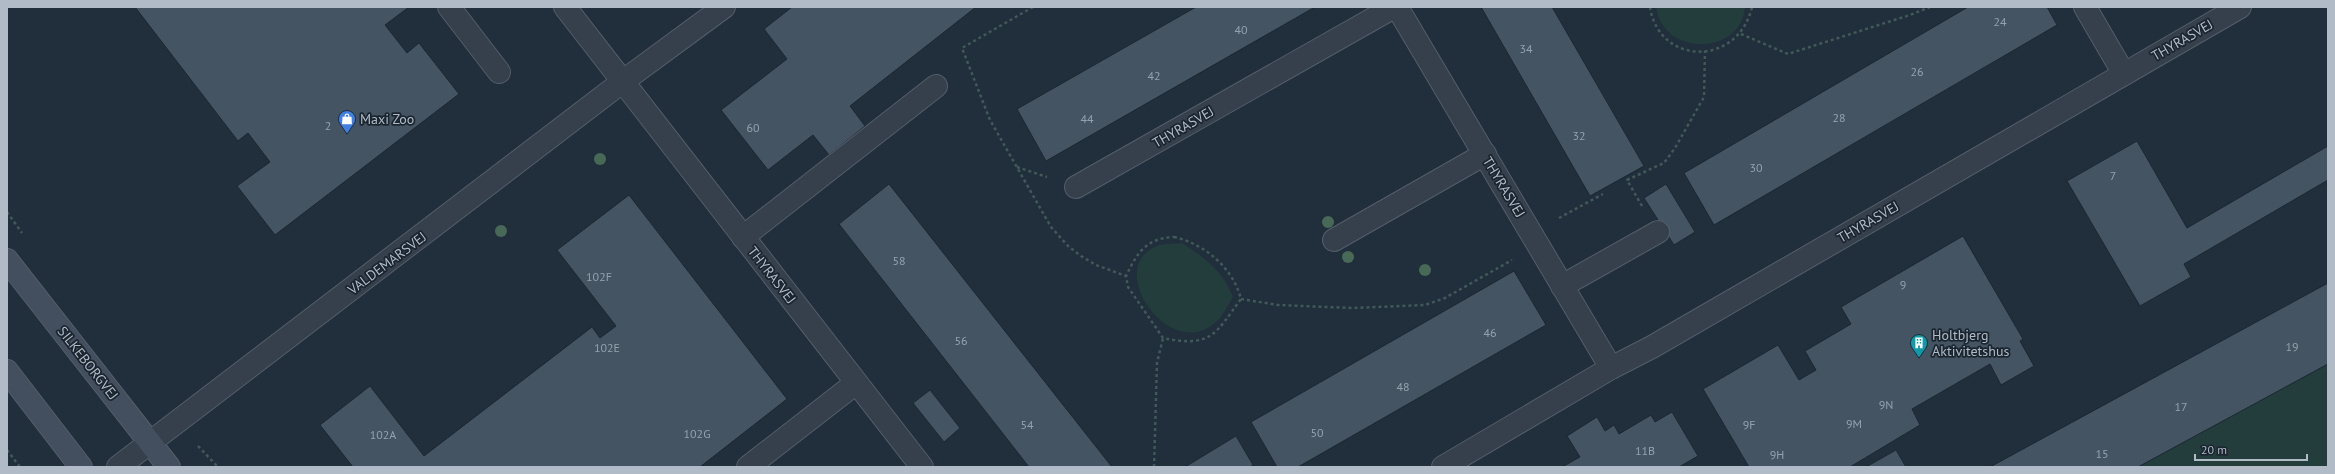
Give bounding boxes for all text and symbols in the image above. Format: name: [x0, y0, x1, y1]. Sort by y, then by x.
house number: 24: [1993, 14, 2007, 29]
street label: THYRASVEJ: [2148, 15, 2216, 65]
house number: 40: [1234, 22, 1248, 37]
house number: 34: [1519, 41, 1533, 56]
house number: 26: [1910, 64, 1924, 79]
house number: 42: [1147, 68, 1161, 83]
street label: THYRASVEJ: [1149, 102, 1217, 152]
shop icon: Maxi Zoo: [337, 109, 357, 134]
place label: Maxi Zoo: [360, 110, 414, 128]
house number: 28: [1832, 110, 1846, 125]
house number: 44: [1080, 111, 1094, 126]
house number: 2: [325, 118, 331, 133]
house number: 60: [746, 120, 760, 135]
house number: 32: [1572, 128, 1586, 143]
street label: THYRASVEJ: [1479, 153, 1529, 221]
house number: 30: [1749, 160, 1763, 175]
house number: 7: [2110, 168, 2116, 183]
street label: THYRASVEJ: [1834, 197, 1902, 247]
street label: VALDEMARSVEJ: [343, 228, 430, 299]
street label: THYRASVEJ: [744, 243, 800, 307]
house number: 58: [892, 253, 906, 268]
house number: 102F: [586, 269, 612, 284]
house number: 9: [1900, 277, 1906, 292]
street label: SILKEBORGVEJ: [54, 323, 122, 403]
house number: 46: [1483, 325, 1497, 340]
place label: Holtbjerg Aktivitetshus: [1932, 326, 2009, 360]
house number: 56: [954, 333, 968, 348]
building icon: Holtbjerg Aktivitetshus: [1909, 333, 1929, 358]
house number: 19: [2285, 339, 2299, 354]
house number: 102E: [594, 340, 620, 355]
house number: 48: [1396, 379, 1410, 394]
house number: 9N: [1879, 397, 1893, 412]
house number: 17: [2174, 399, 2188, 414]
house number: 9M: [1846, 416, 1862, 431]
house number: 54: [1020, 417, 1034, 432]
house number: 9F: [1743, 417, 1755, 432]
house number: 50: [1310, 425, 1324, 440]
house number: 102G: [684, 426, 710, 441]
house number: 102A: [370, 427, 396, 442]
scale bar: [2195, 436, 2307, 462]
text: 20 m: [2201, 442, 2227, 457]
house number: 11B: [1635, 443, 1655, 458]
house number: 15: [2095, 446, 2109, 461]
house number: 9H: [1770, 447, 1784, 462]

